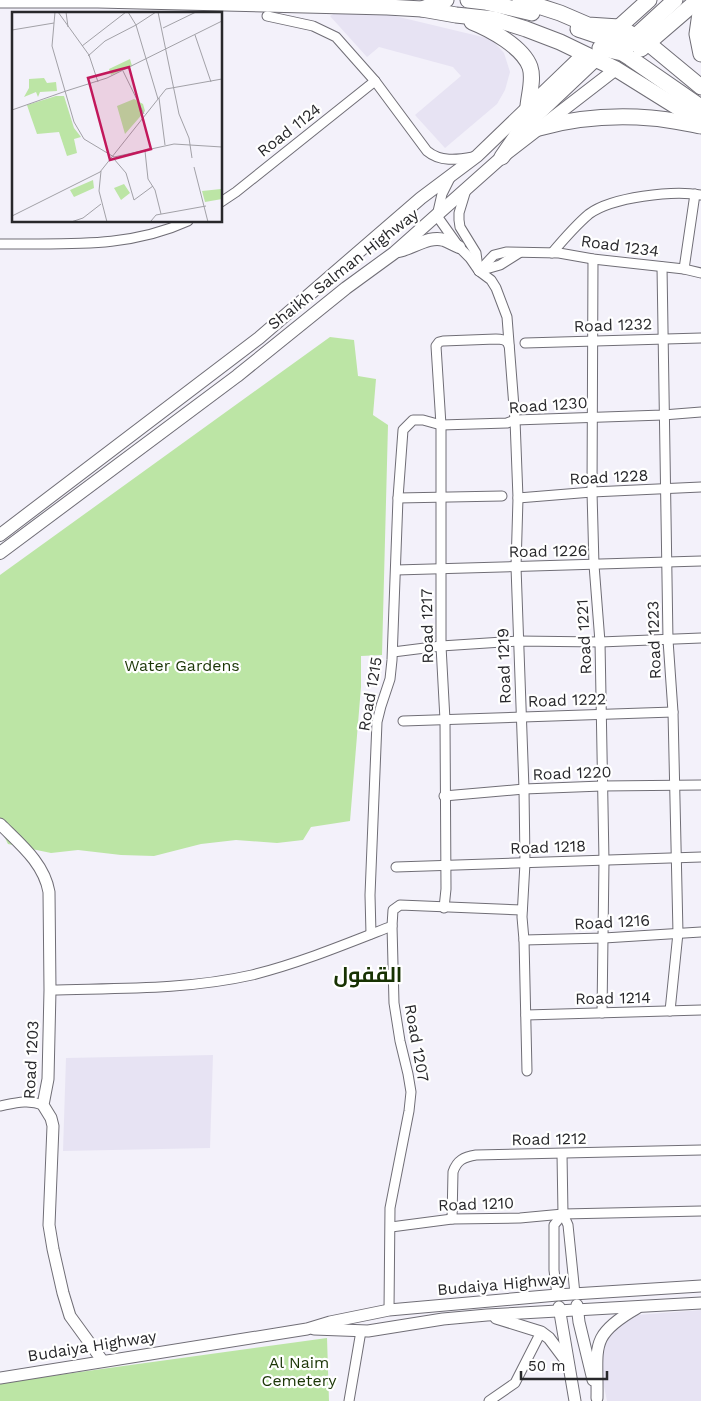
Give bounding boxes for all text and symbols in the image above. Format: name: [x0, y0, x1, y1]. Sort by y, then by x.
inset map: [12, 12, 222, 222]
street label: Road 1124: [253, 99, 325, 161]
street label: Shaikh Salman Highway: [264, 204, 423, 334]
street label: Road 1234: [580, 231, 661, 261]
street label: Road 1232: [573, 314, 653, 336]
street label: Road 1230: [508, 393, 588, 417]
street label: Road 1228: [569, 465, 649, 489]
street label: Road 1226: [508, 541, 588, 561]
street label: Road 1217: [417, 588, 437, 664]
street label: Road 1221: [573, 599, 595, 675]
street label: Road 1223: [643, 600, 665, 680]
street label: Road 1219: [493, 628, 515, 704]
street label: Road 1215: [354, 655, 386, 733]
park label: Water Gardens: [124, 656, 240, 675]
street label: Road 1222: [527, 689, 607, 711]
street label: Road 1220: [532, 762, 612, 784]
street label: Road 1218: [510, 836, 586, 858]
street label: Road 1216: [574, 911, 650, 933]
district label: القفول: [334, 962, 402, 988]
street label: Road 1214: [575, 988, 651, 1008]
street label: Road 1207: [401, 1003, 433, 1083]
street label: Road 1203: [19, 1020, 43, 1100]
street label: Road 1212: [511, 1129, 587, 1149]
street label: Road 1210: [438, 1193, 514, 1215]
street label: Budaiya Highway: [436, 1269, 568, 1299]
street label: Budaiya Highway: [26, 1326, 159, 1366]
scale bar: [521, 1348, 607, 1380]
park label: Al Naim Cemetery: [261, 1353, 337, 1390]
text: 50 m: [528, 1357, 565, 1375]

